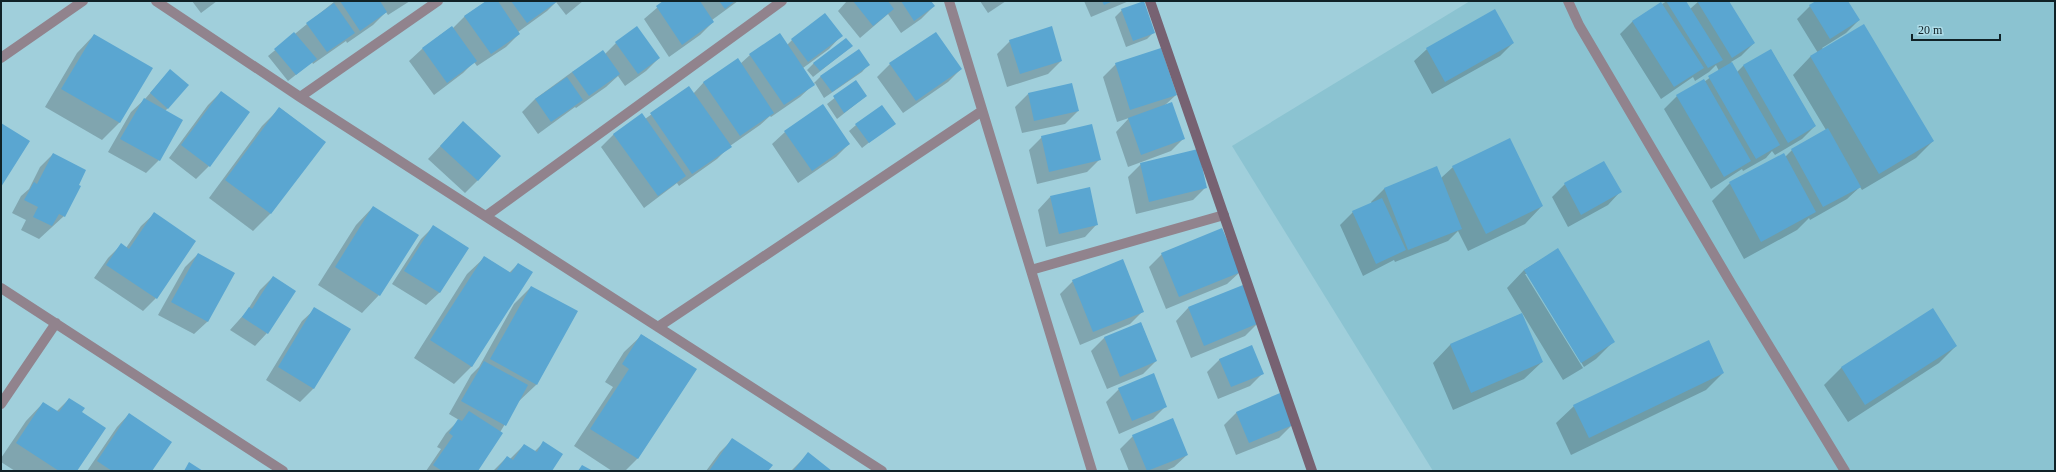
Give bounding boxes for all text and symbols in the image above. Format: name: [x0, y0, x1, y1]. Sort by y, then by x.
scale bar: [1912, 16, 2000, 42]
text: 20 m: [1918, 23, 1943, 37]

